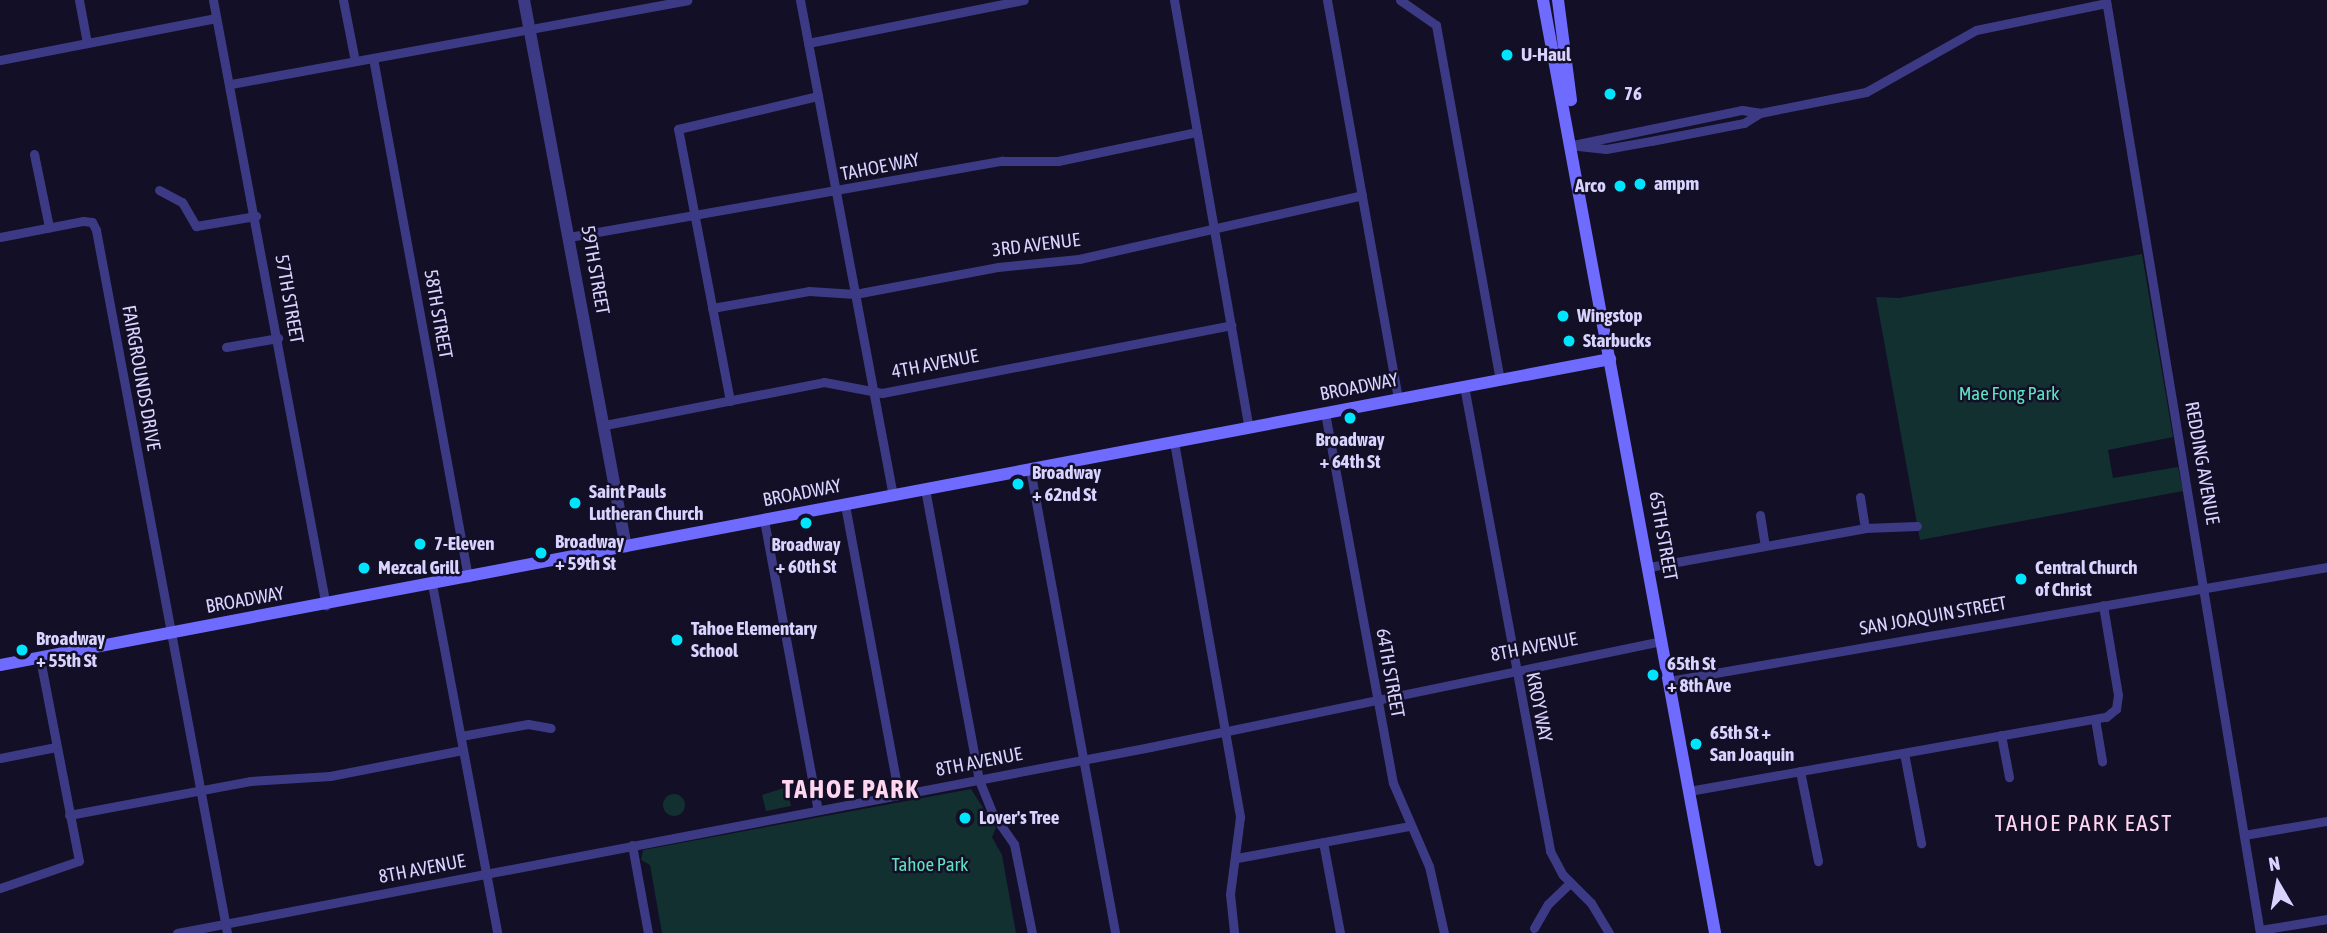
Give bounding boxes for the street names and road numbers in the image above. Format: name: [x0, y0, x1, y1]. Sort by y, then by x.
street label: TAHOE WAY: [839, 148, 921, 186]
street label: 59TH STREET: [576, 224, 614, 316]
street label: 3RD AVENUE: [991, 228, 1081, 262]
street label: 57TH STREET: [270, 253, 308, 345]
street label: 58TH STREET: [419, 268, 457, 360]
street label: FAIRGROUNDS DRIVE: [117, 304, 165, 452]
street label: 4TH AVENUE: [890, 344, 980, 384]
street label: BROADWAY: [1318, 368, 1400, 406]
street label: REDDING AVENUE: [2180, 400, 2224, 526]
street label: BROADWAY: [761, 474, 843, 512]
street label: 65TH STREET: [1644, 490, 1682, 582]
street label: BROADWAY: [204, 582, 286, 618]
street label: SAN JOAQUIN STREET: [1858, 592, 2008, 640]
street label: 64TH STREET: [1371, 627, 1409, 719]
street label: 8TH AVENUE: [1489, 627, 1579, 667]
street label: KROY WAY: [1521, 670, 1557, 744]
street label: 8TH AVENUE: [934, 742, 1024, 782]
street label: 8TH AVENUE: [377, 849, 467, 889]

